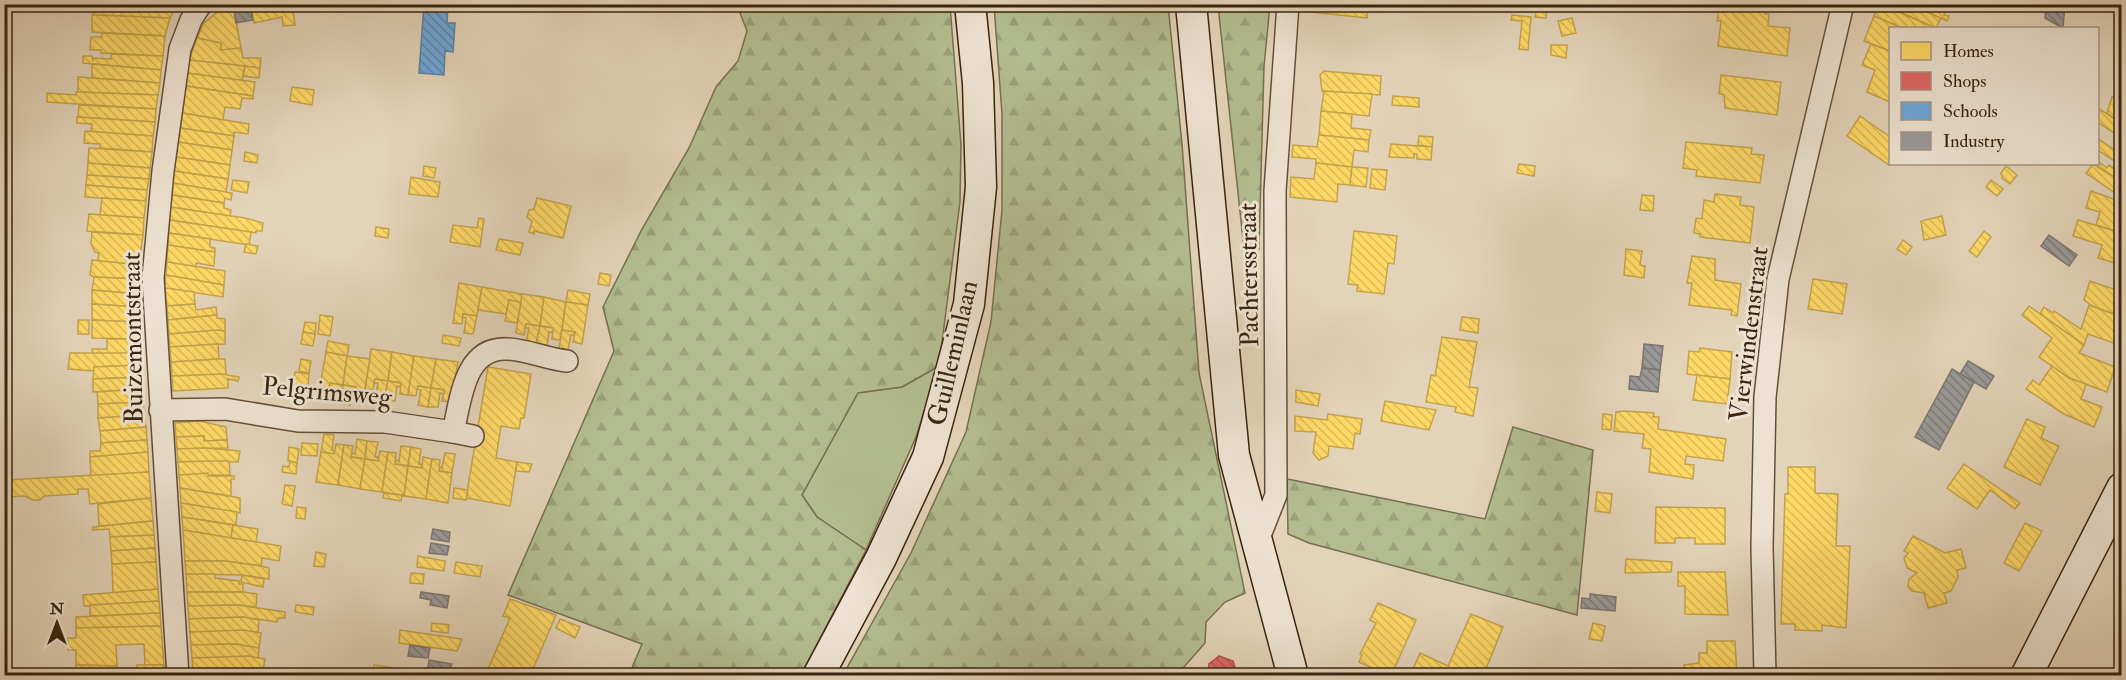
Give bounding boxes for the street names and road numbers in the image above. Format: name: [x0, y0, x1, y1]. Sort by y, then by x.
street label: Pachtersstraat: [1232, 203, 1266, 347]
street label: Vierwindenstraat: [1722, 245, 1776, 423]
street label: Buizemontstraat: [116, 252, 150, 424]
street label: Guilleminlaan: [921, 277, 985, 429]
street label: Pelgrimsweg: [261, 370, 394, 414]

